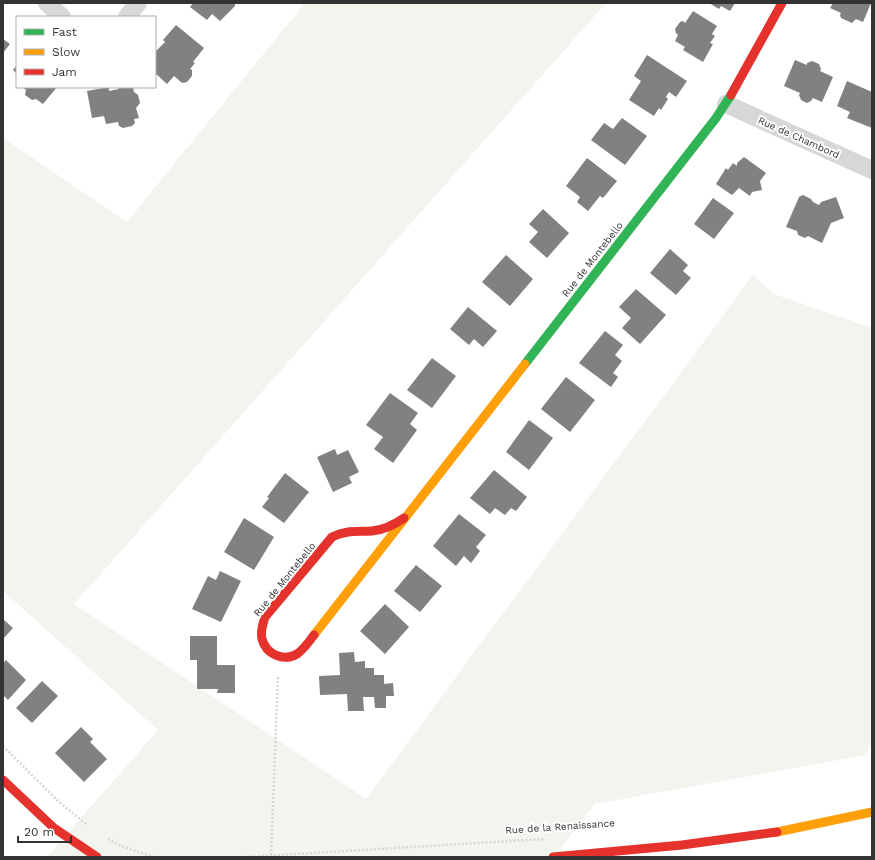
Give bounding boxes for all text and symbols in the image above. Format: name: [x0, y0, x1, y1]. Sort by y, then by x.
legend: [16, 16, 156, 88]
text: Fast: [52, 25, 77, 39]
text: Slow: [52, 45, 80, 59]
text: Jam: [52, 65, 77, 79]
street label: Rue de Chambord: [756, 115, 841, 160]
street label: Rue de Montebello: [560, 220, 625, 299]
street label: Rue de Montebello: [251, 540, 318, 619]
street label: Rue de la Renaissance: [505, 817, 615, 836]
scale bar: [18, 818, 71, 844]
text: 20 m: [24, 825, 54, 839]

